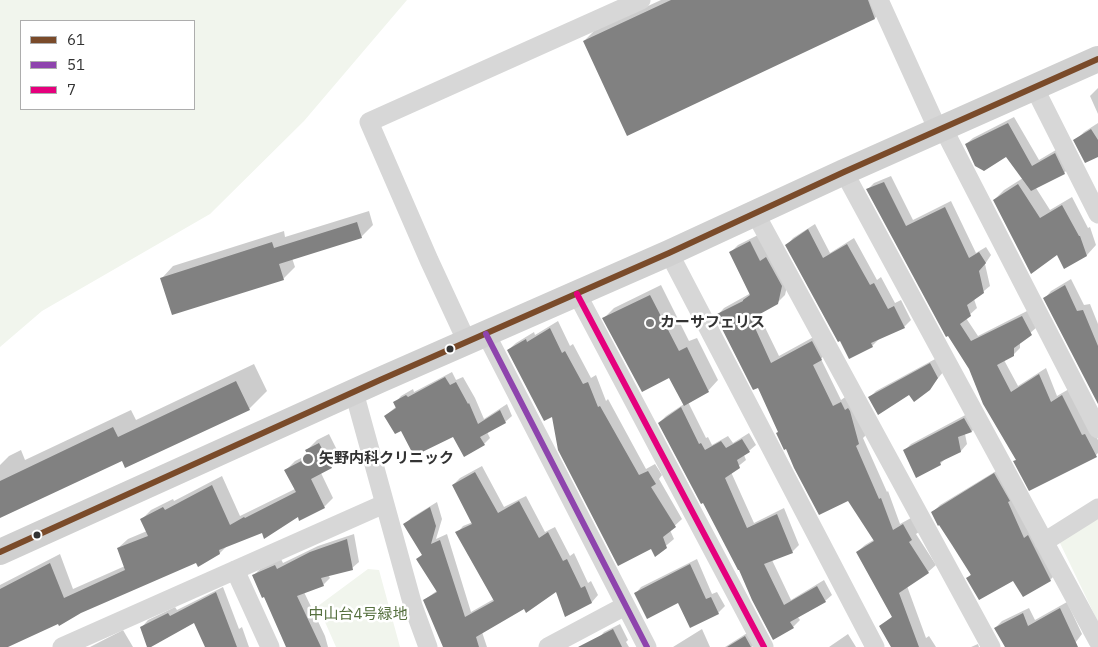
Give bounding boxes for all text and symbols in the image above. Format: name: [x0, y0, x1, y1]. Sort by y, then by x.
legend: [20, 20, 195, 110]
text: 61: [67, 30, 85, 49]
text: 51: [67, 55, 85, 74]
text: 7: [67, 80, 76, 99]
place label: カーサフェリス: [660, 314, 765, 332]
marker: カーサフェリス: [644, 317, 656, 329]
unlabelled marker: [445, 344, 455, 354]
place label: 矢野内科クリニック: [319, 450, 454, 468]
marker: 矢野内科クリニック: [301, 452, 315, 466]
unlabelled marker: [32, 530, 42, 540]
park label: 中山台4号緑地: [309, 606, 407, 624]

